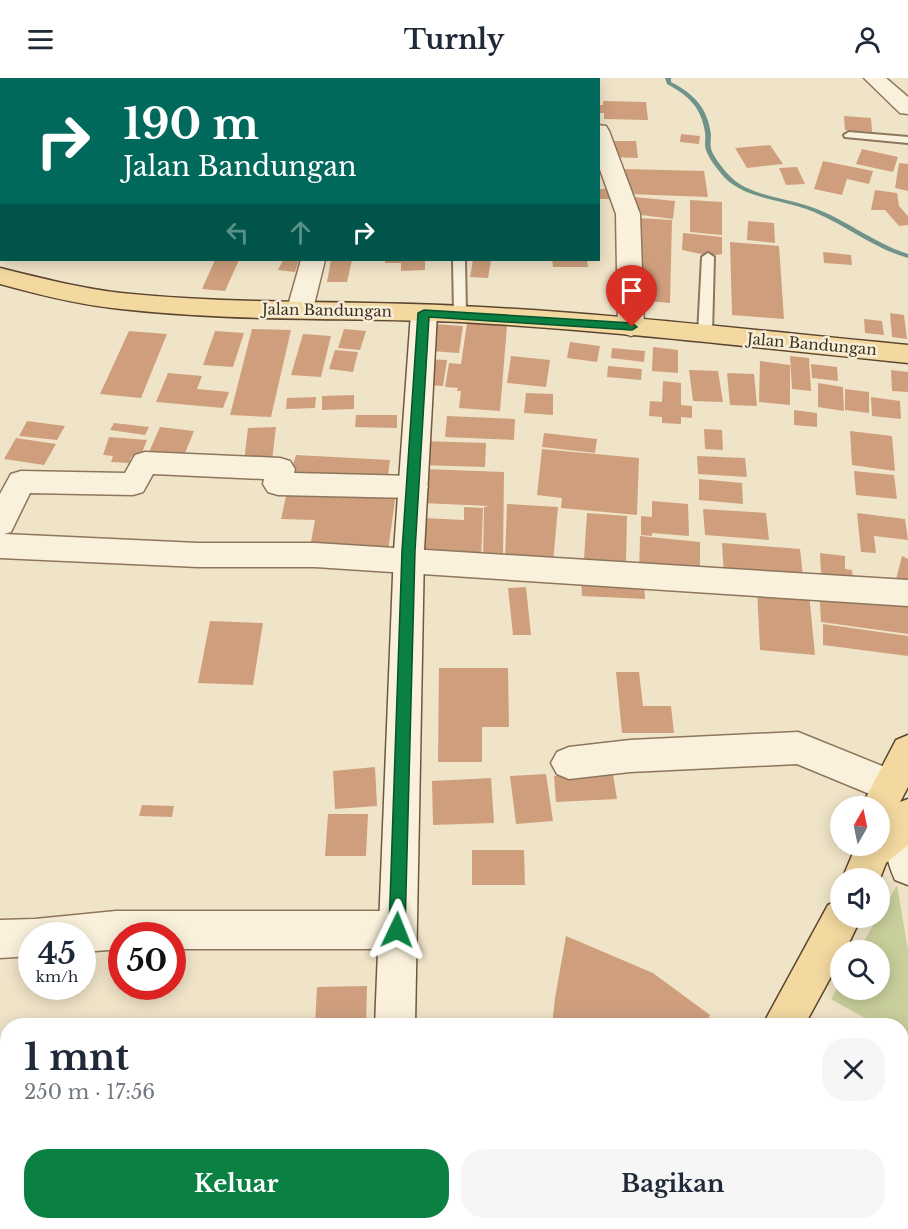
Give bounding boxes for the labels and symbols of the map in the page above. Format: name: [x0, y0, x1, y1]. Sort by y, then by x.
pin: [606, 265, 657, 327]
street label: Jalan Bandungan: [260, 299, 392, 321]
street label: Jalan Bandungan: [745, 329, 878, 359]
north arrow: [830, 796, 890, 856]
position arrow: [365, 898, 429, 962]
speed limit sign: 50: [108, 922, 186, 1000]

